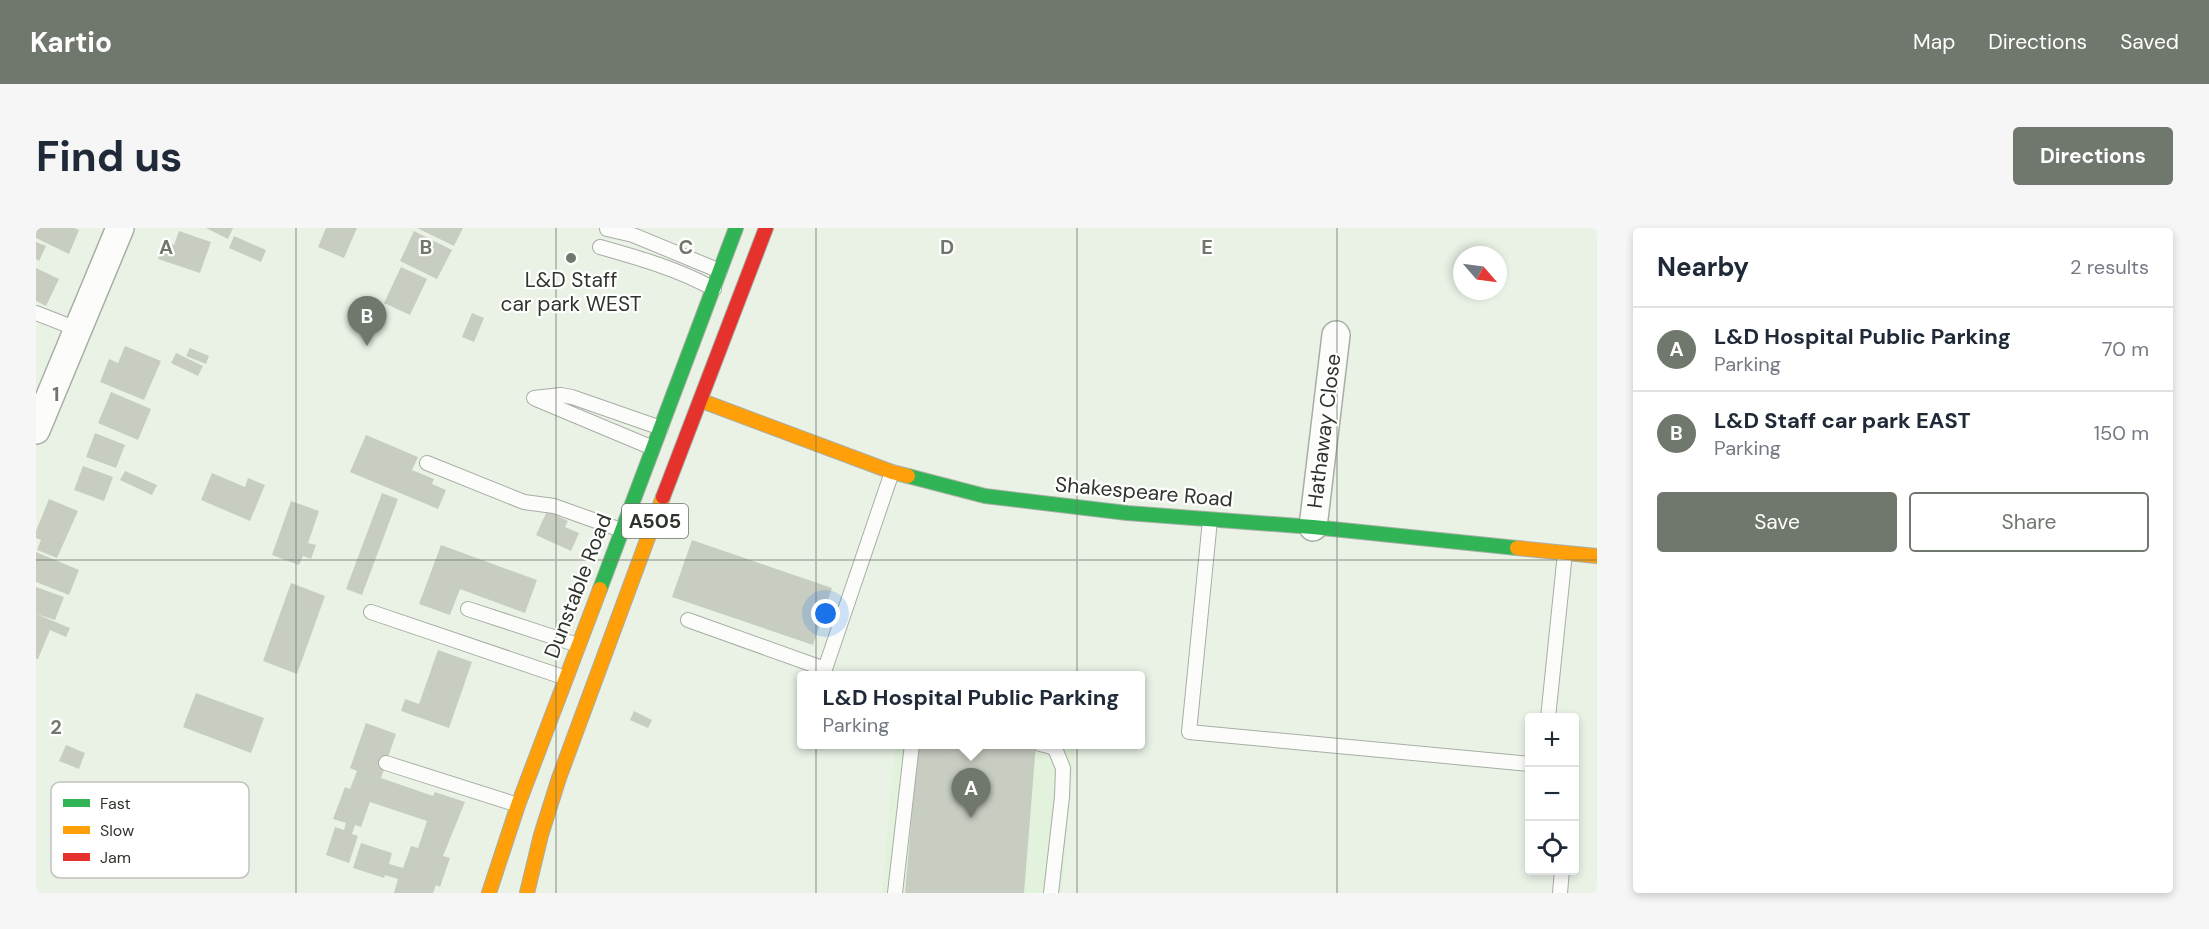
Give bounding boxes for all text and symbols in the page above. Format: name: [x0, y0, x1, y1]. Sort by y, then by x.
text: Kartio: [30, 24, 112, 61]
text: Map: [1913, 28, 1955, 56]
text: Directions: [1988, 28, 2087, 56]
text: Saved: [2120, 28, 2179, 56]
button: Directions: [2013, 127, 2173, 185]
text: Find us: [36, 129, 182, 184]
text: A: [159, 234, 173, 260]
text: B: [420, 234, 432, 260]
text: C: [679, 234, 693, 260]
text: D: [940, 234, 954, 260]
text: E: [1201, 234, 1213, 260]
north arrow: [1453, 246, 1507, 300]
text: Nearby: [1657, 250, 1749, 284]
marker: L&D Staff car park WEST: [564, 251, 578, 265]
text: 2 results: [2070, 254, 2149, 280]
place label: L&D Staff car park WEST: [500, 266, 642, 318]
pin: B: [348, 296, 386, 346]
text: L&D Hospital Public Parking: [1714, 322, 2011, 351]
text: A: [1669, 336, 1684, 362]
text: 70 m: [2102, 336, 2149, 362]
text: Parking: [1714, 351, 1781, 377]
street label: Hathaway Close: [1301, 352, 1347, 510]
text: 1: [52, 381, 60, 407]
text: L&D Staff car park EAST: [1714, 406, 1971, 435]
text: B: [1670, 420, 1683, 446]
text: 150 m: [2094, 420, 2149, 446]
text: Parking: [1714, 435, 1781, 461]
street label: Shakespeare Road: [1054, 470, 1234, 514]
button: Save: [1657, 492, 1897, 552]
button: Share: [1909, 492, 2149, 552]
road number: A505: [622, 504, 688, 538]
street label: Dunstable Road: [538, 510, 618, 662]
your location: [811, 599, 840, 628]
popup: [797, 671, 1145, 749]
text: L&D Hospital Public Parking: [823, 683, 1119, 712]
text: Parking: [823, 712, 889, 738]
map controls: [1525, 713, 1579, 875]
button: +: [1525, 713, 1579, 767]
text: 2: [50, 714, 62, 740]
button: −: [1525, 767, 1579, 821]
pin: A: [952, 768, 990, 818]
legend: [51, 782, 249, 878]
text: Fast: [100, 793, 131, 814]
text: Slow: [100, 820, 134, 841]
button: locate: [1525, 821, 1579, 875]
text: Jam: [100, 847, 131, 868]

